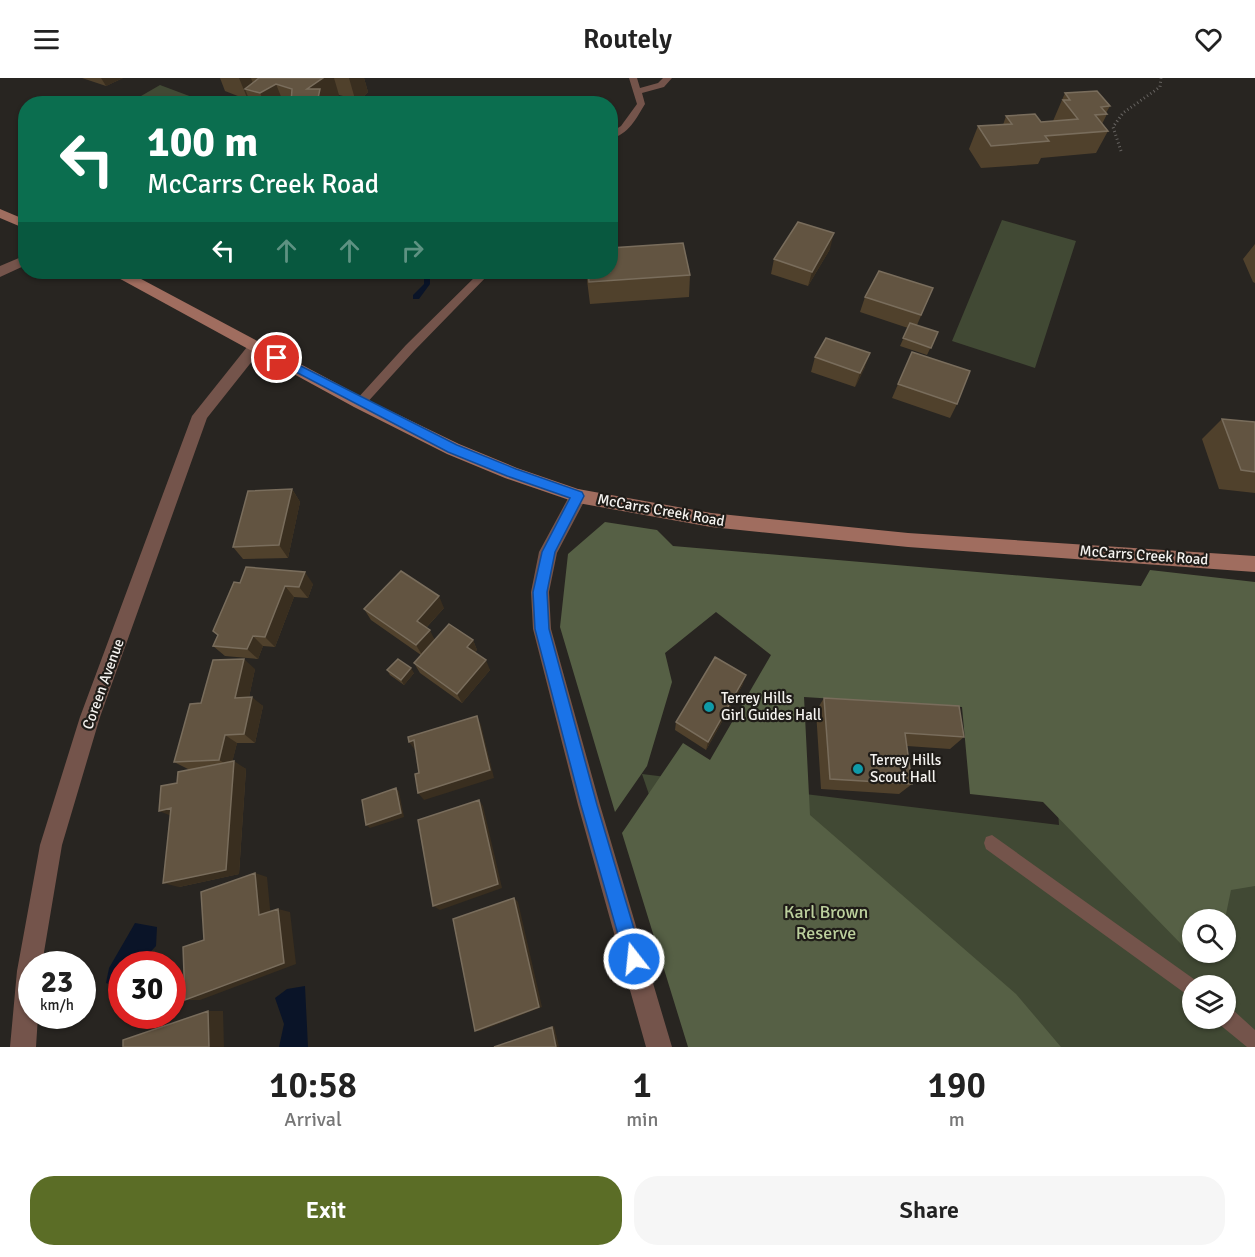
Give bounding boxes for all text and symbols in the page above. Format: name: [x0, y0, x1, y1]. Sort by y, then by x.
icon: menu: [30, 23, 63, 56]
text: Routely: [583, 23, 672, 56]
icon: heart: [1192, 23, 1225, 56]
text: 100 m: [147, 117, 258, 168]
icon: left: [48, 120, 126, 198]
text: McCarrs Creek Road: [147, 168, 379, 201]
icon: left: [207, 234, 240, 267]
icon: ahead: [270, 234, 303, 267]
icon: ahead: [333, 234, 366, 267]
icon: right: [396, 234, 429, 267]
pin: [251, 332, 302, 383]
icon: arrive: [260, 341, 293, 374]
street label: McCarrs Creek Road: [596, 490, 726, 530]
street label: McCarrs Creek Road: [1079, 542, 1209, 568]
street label: Coreen Avenue: [78, 636, 128, 732]
place label: Terrey Hills Girl Guides Hall: [721, 689, 821, 724]
marker: Terrey Hills Girl Guides Hall: [702, 700, 716, 714]
place label: Terrey Hills Scout Hall: [870, 751, 942, 786]
marker: Terrey Hills Scout Hall: [851, 762, 865, 776]
park label: Karl Brown Reserve: [784, 901, 868, 944]
map controls: [1182, 909, 1236, 1029]
button: search: [1182, 909, 1236, 963]
position arrow: [602, 927, 666, 991]
speed limit sign: 30: [108, 951, 186, 1029]
text: 23: [41, 964, 73, 1001]
button: layers: [1182, 975, 1236, 1029]
text: km/h: [40, 996, 74, 1014]
text: 10:58: [269, 1063, 357, 1108]
text: 1: [633, 1063, 652, 1108]
text: 190: [928, 1063, 986, 1108]
text: Arrival: [284, 1107, 342, 1132]
text: min: [626, 1107, 658, 1132]
text: m: [949, 1107, 965, 1132]
button: Exit: [30, 1176, 622, 1245]
button: Share: [634, 1176, 1225, 1245]

